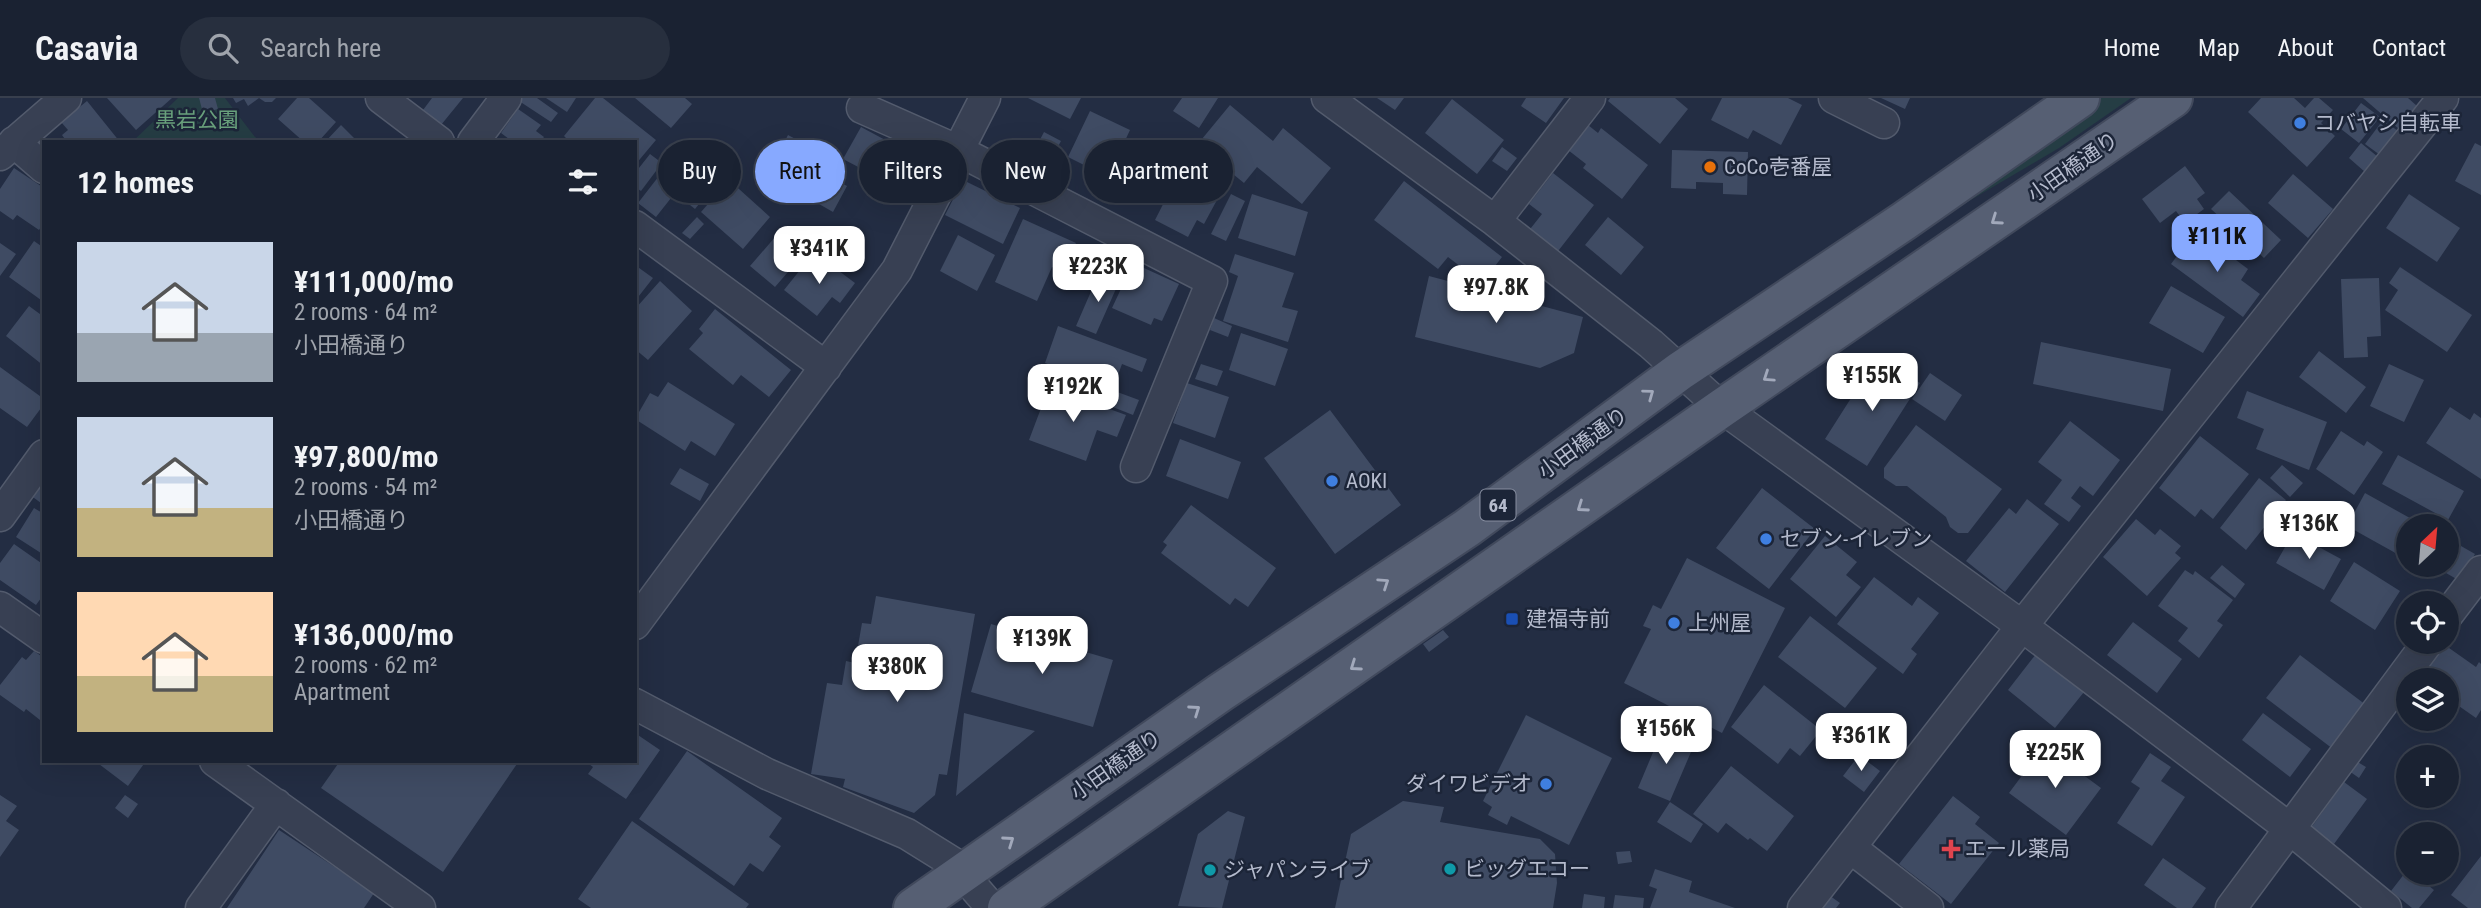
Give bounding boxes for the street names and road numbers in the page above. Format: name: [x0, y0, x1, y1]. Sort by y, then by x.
street label: 小田橋通り: [2023, 127, 2123, 207]
street label: 小田橋通り: [1533, 402, 1633, 484]
road number: 64: [1480, 490, 1516, 520]
street label: 小田橋通り: [1066, 725, 1166, 805]

